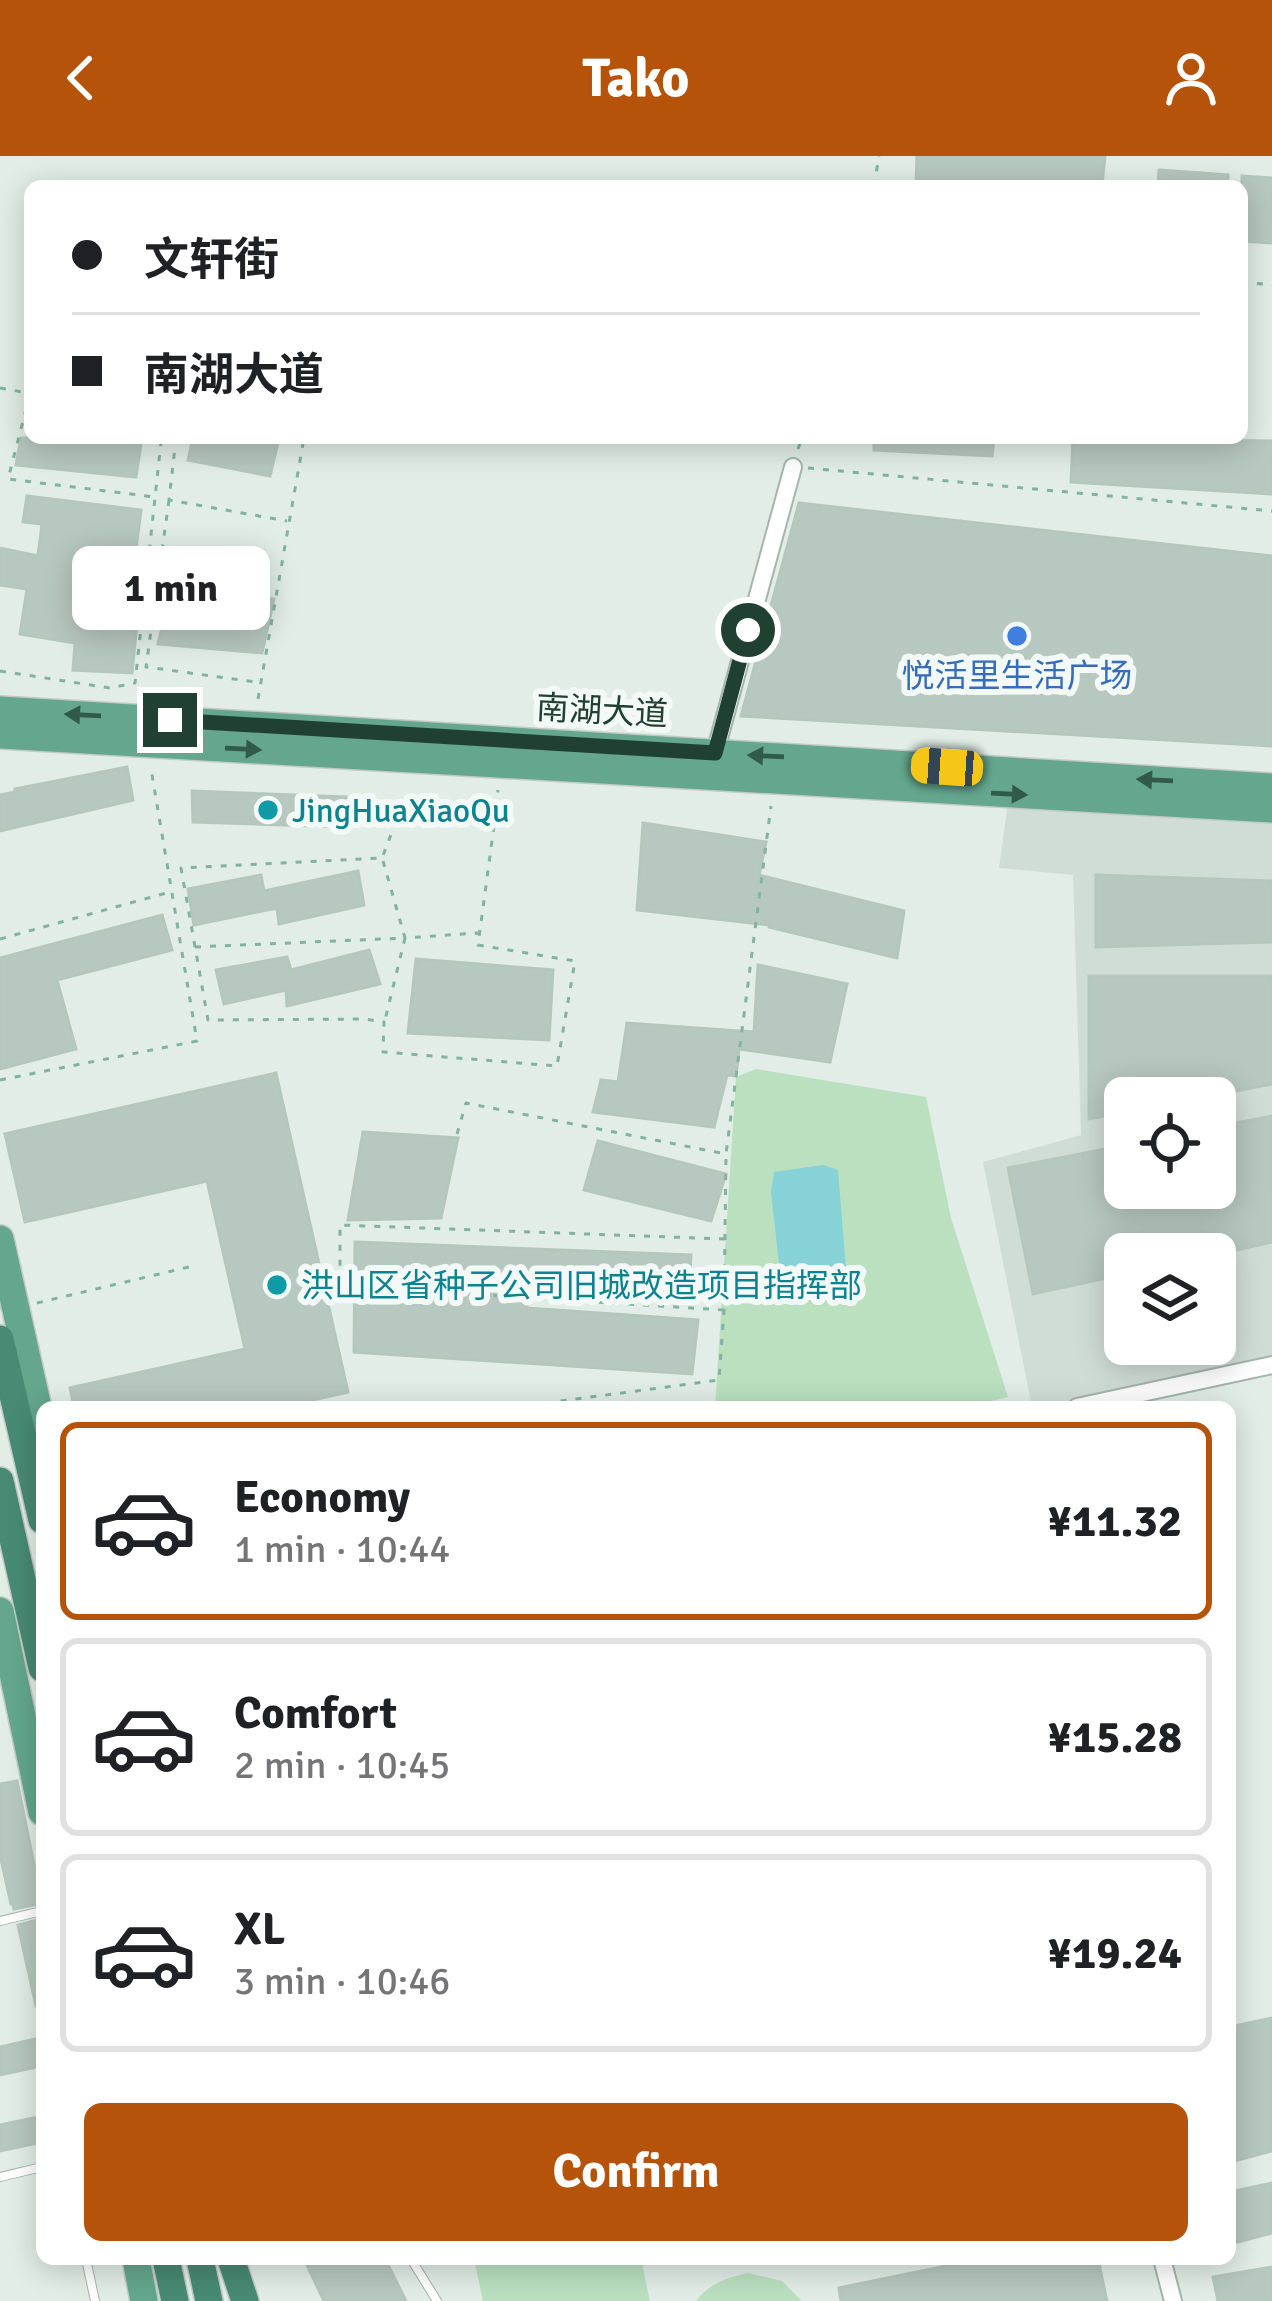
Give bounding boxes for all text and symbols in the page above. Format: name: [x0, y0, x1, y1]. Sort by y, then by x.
icon: back: [48, 45, 114, 111]
text: Tako: [583, 45, 689, 112]
icon: person: [1158, 45, 1224, 111]
text: 文轩街: [144, 233, 279, 288]
text: 南湖大道: [144, 348, 324, 403]
callout: 1 min: [71, 546, 269, 630]
text: 1 min: [124, 564, 218, 612]
route start: [721, 603, 775, 657]
marker: 悦活里生活广场: [1004, 623, 1030, 649]
place label: 悦活里生活广场: [902, 656, 1133, 697]
street label: 南湖大道: [535, 688, 669, 735]
route end: [143, 693, 197, 747]
one-way arrow: [64, 705, 101, 724]
one-way arrow: [225, 740, 262, 759]
one-way arrow: [746, 746, 784, 765]
car: [910, 747, 984, 787]
one-way arrow: [1136, 770, 1173, 789]
one-way arrow: [991, 785, 1029, 804]
place label: JingHuaXiaoQu: [292, 791, 510, 832]
marker: JingHuaXiaoQu: [255, 797, 281, 823]
map controls: [1104, 1077, 1236, 1365]
button: locate: [1104, 1077, 1236, 1209]
button: layers: [1104, 1233, 1236, 1365]
place label: 洪山区省种子公司旧城改造项目指挥部: [301, 1266, 862, 1307]
marker: 洪山区省种子公司旧城改造项目指挥部: [264, 1272, 290, 1298]
icon: car: [90, 1467, 198, 1575]
text: Economy: [234, 1470, 410, 1525]
text: ¥11.32: [1048, 1494, 1182, 1549]
text: 1 min · 10:44: [234, 1525, 450, 1573]
icon: car: [90, 1683, 198, 1791]
text: Comfort: [234, 1686, 397, 1741]
text: ¥15.28: [1048, 1710, 1182, 1765]
text: 2 min · 10:45: [234, 1741, 450, 1789]
icon: car: [90, 1899, 198, 2007]
text: XL: [234, 1902, 285, 1957]
text: ¥19.24: [1048, 1926, 1182, 1981]
text: 3 min · 10:46: [234, 1957, 450, 2005]
button: Confirm: [84, 2103, 1188, 2241]

